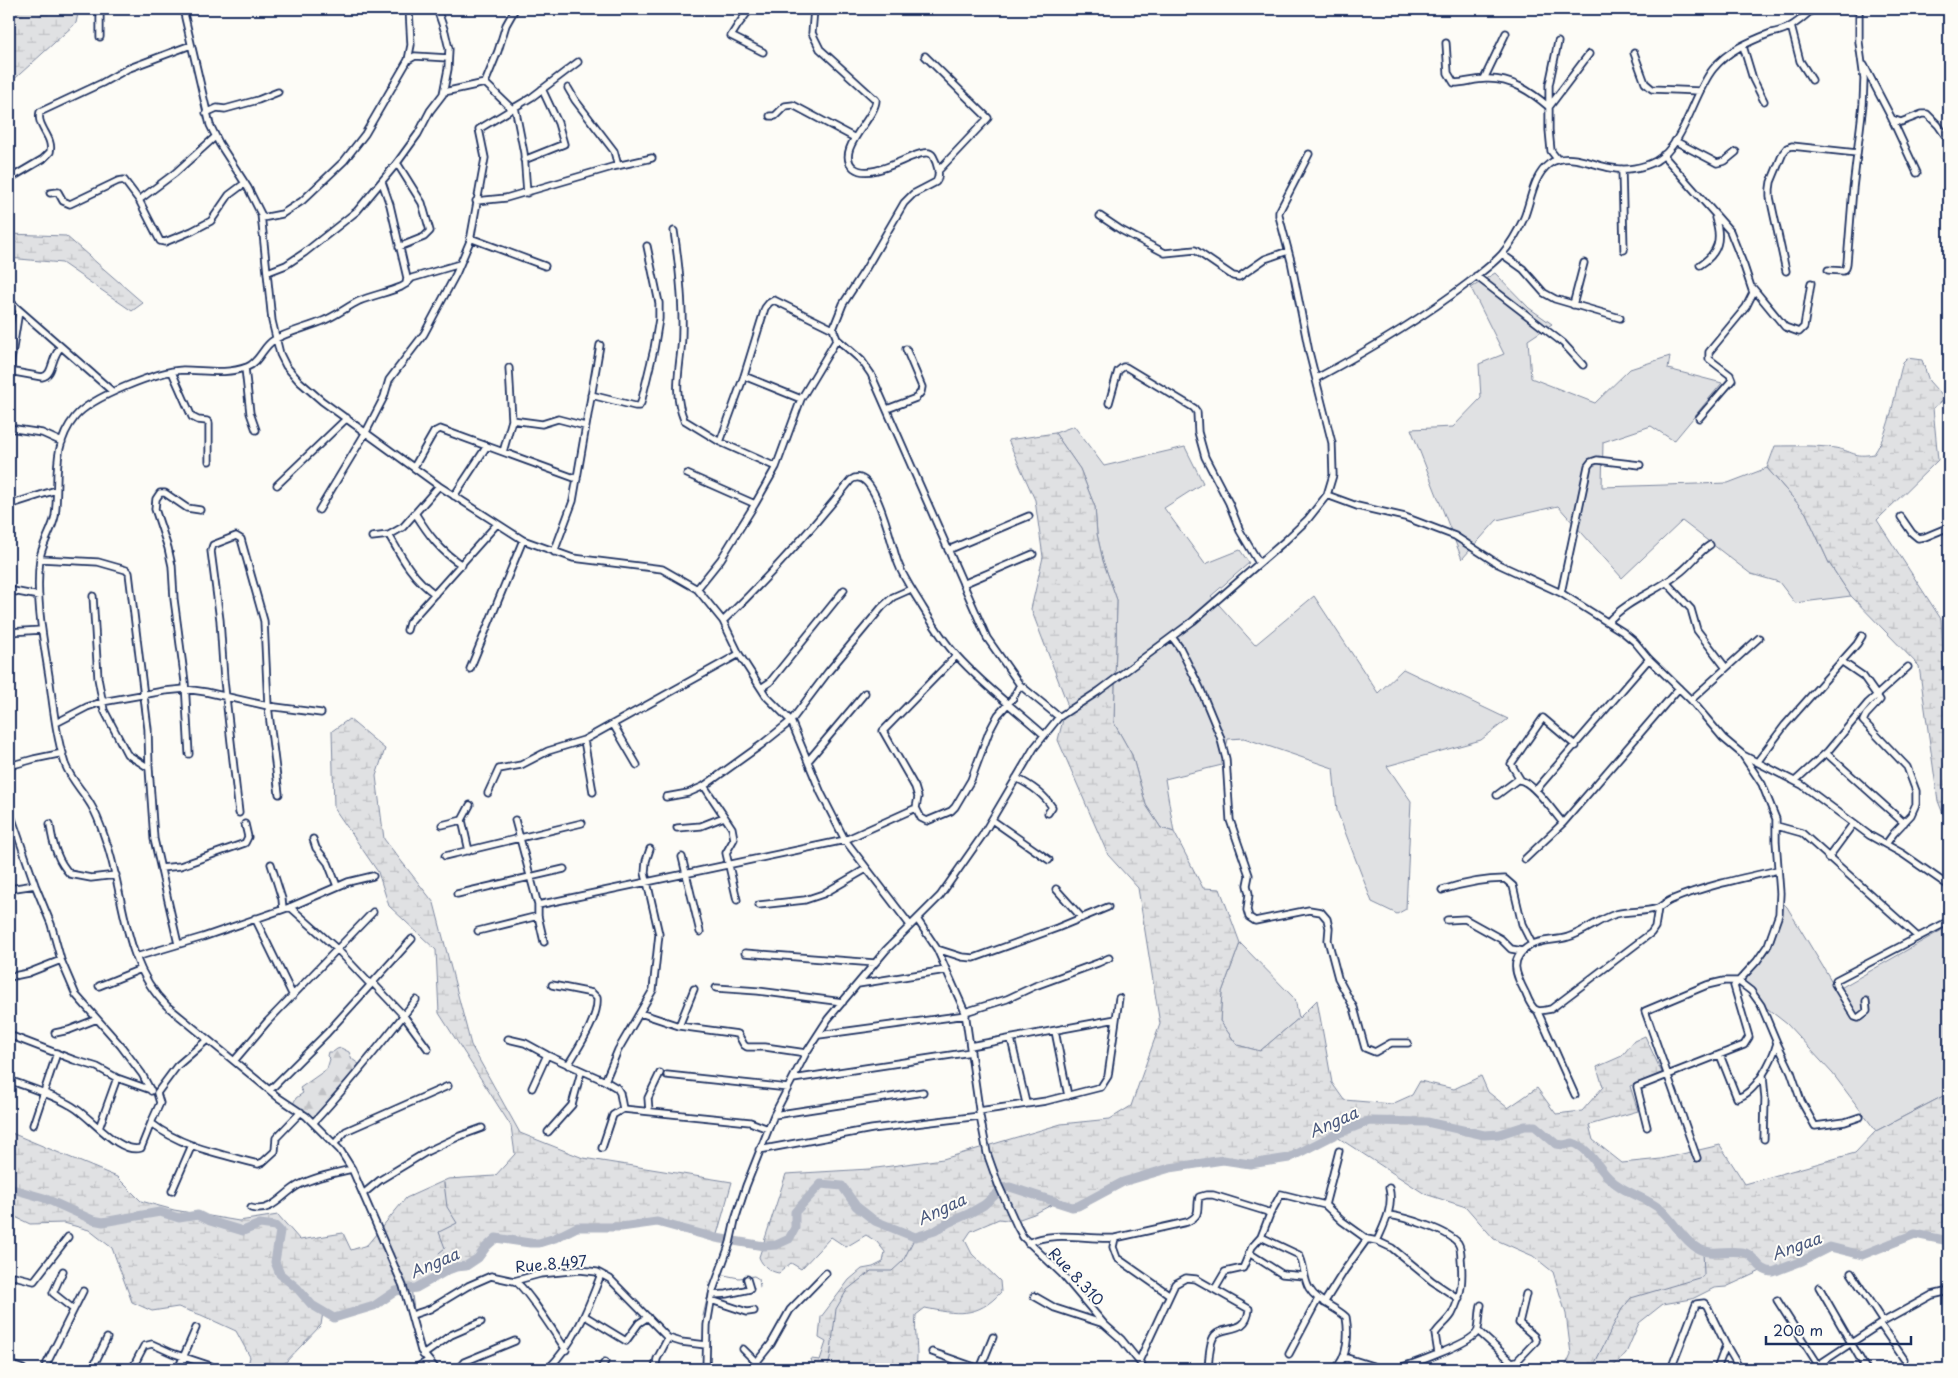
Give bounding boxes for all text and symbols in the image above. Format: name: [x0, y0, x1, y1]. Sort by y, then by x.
water label: Angaa: [1305, 1099, 1362, 1142]
water label: Angaa: [913, 1186, 970, 1230]
water label: Angaa: [1768, 1225, 1825, 1265]
water label: Angaa: [406, 1240, 463, 1283]
street label: Rue 8.310: [1044, 1242, 1110, 1310]
street label: Rue 8.497: [514, 1248, 588, 1278]
scale bar: [1766, 1313, 1910, 1345]
text: 200 m: [1773, 1318, 1823, 1341]

